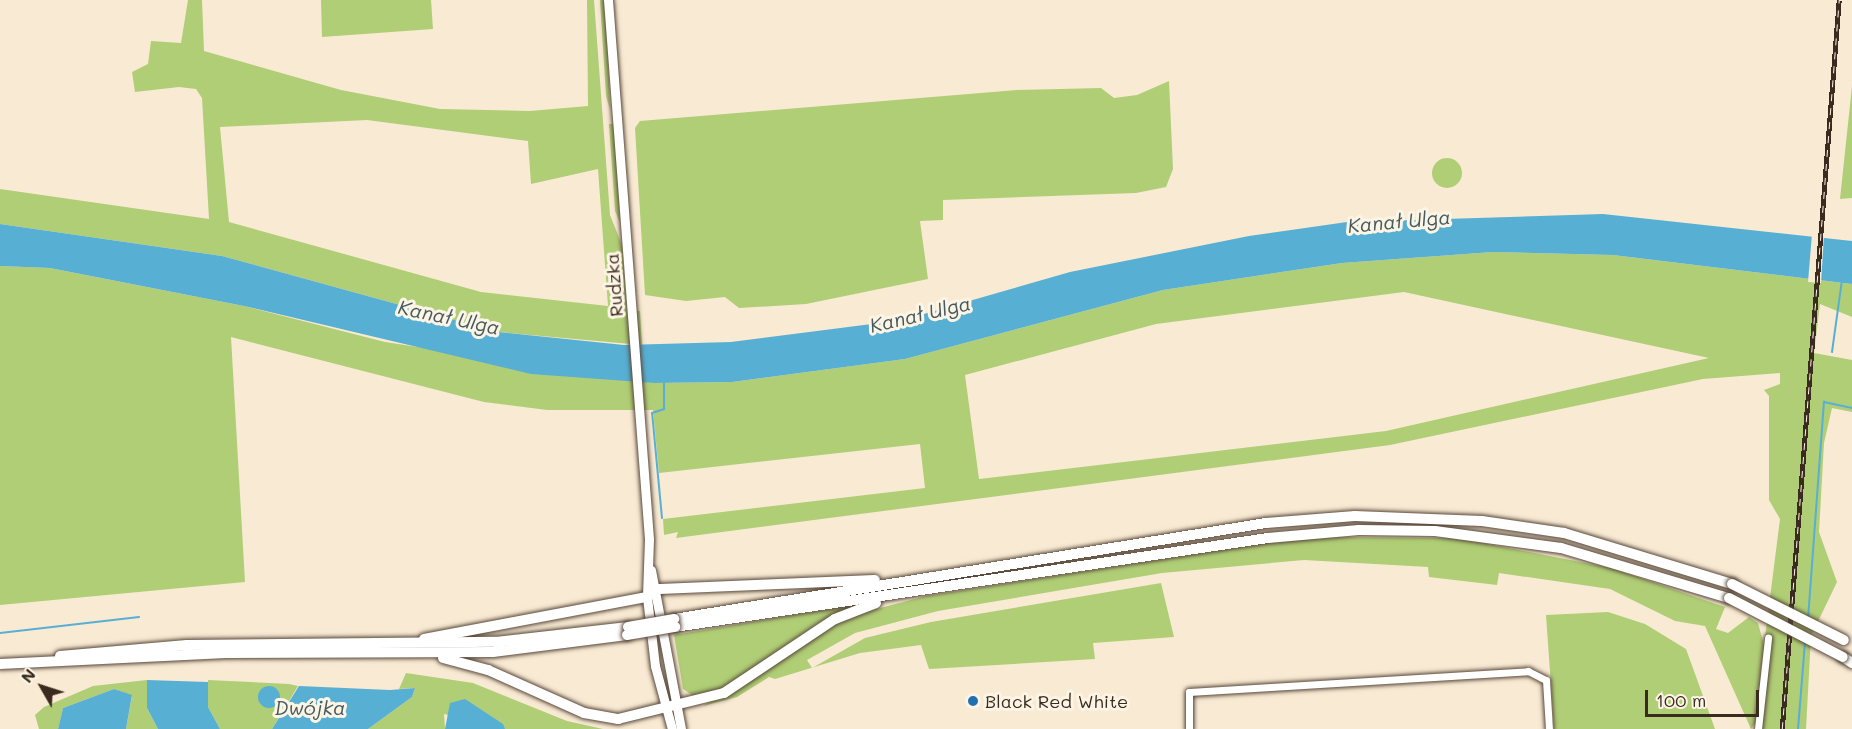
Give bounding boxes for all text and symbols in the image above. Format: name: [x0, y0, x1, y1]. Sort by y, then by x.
water label: Kanał Ulga: [1347, 205, 1451, 237]
street label: Rudzka: [601, 253, 627, 317]
water label: Kanał Ulga: [867, 291, 973, 337]
water label: Kanał Ulga: [396, 295, 502, 339]
north arrow: [12, 657, 72, 717]
text: N: [16, 664, 40, 687]
scale bar: [1648, 678, 1762, 716]
text: 100 m: [1656, 688, 1706, 712]
place label: Black Red White: [985, 690, 1128, 712]
marker: Black Red White: [966, 694, 980, 708]
water label: Dwójka: [275, 695, 345, 719]

